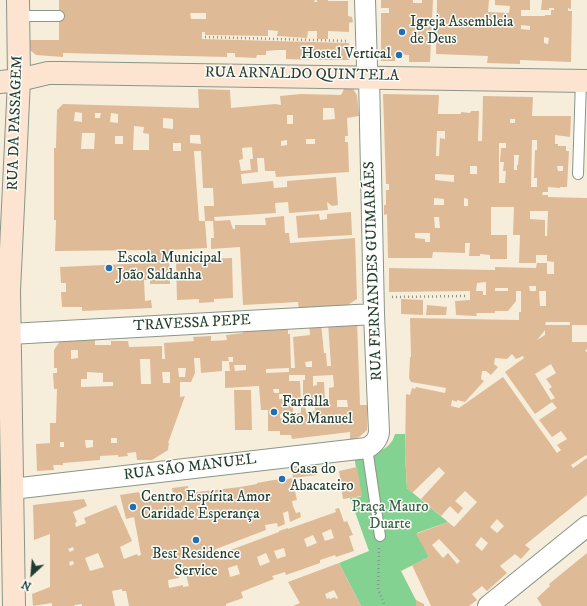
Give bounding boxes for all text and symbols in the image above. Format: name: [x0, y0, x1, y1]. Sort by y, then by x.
place label: Igreja Assembleia de Deus: [410, 14, 513, 49]
marker: Igreja Assembleia de Deus: [397, 27, 407, 37]
place label: Hostel Vertical: [301, 46, 391, 64]
marker: Hostel Vertical: [394, 50, 404, 60]
street label: RUA DA PASSAGEM: [5, 55, 27, 191]
street label: RUA ARNALDO QUINTELA: [205, 64, 399, 86]
street label: RUA FERNANDES GUIMARÃES: [361, 161, 387, 381]
place label: Escola Municipal João Saldanha: [117, 250, 222, 285]
marker: Escola Municipal João Saldanha: [104, 263, 114, 273]
street label: TRAVESSA PEPE: [133, 312, 251, 336]
place label: Farfalla São Manuel: [282, 394, 353, 429]
marker: Farfalla São Manuel: [269, 407, 279, 417]
street label: RUA SÃO MANUEL: [123, 451, 257, 485]
place label: Casa do Abacateiro: [290, 461, 354, 496]
marker: Casa do Abacateiro: [277, 474, 287, 484]
place label: Centro Espírita Amor Caridade Esperança: [141, 489, 270, 524]
park label: Praça Mauro Duarte: [352, 499, 428, 534]
marker: Centro Espírita Amor Caridade Esperança: [128, 502, 138, 512]
marker: Best Residence Service: [191, 535, 201, 545]
place label: Best Residence Service: [152, 546, 240, 581]
north arrow: [12, 554, 52, 594]
text: N: [20, 577, 34, 593]

